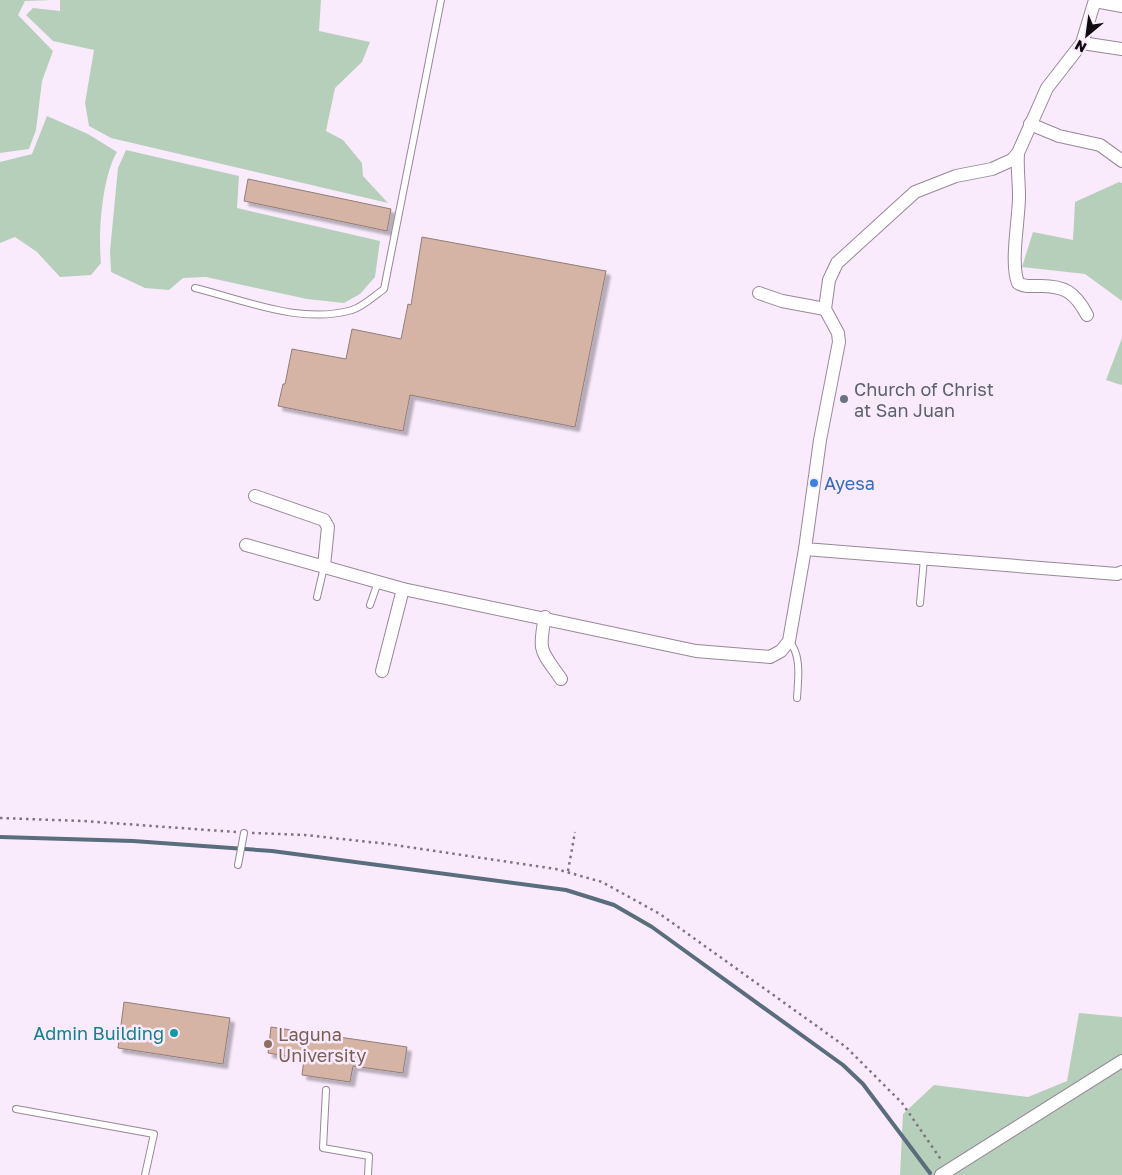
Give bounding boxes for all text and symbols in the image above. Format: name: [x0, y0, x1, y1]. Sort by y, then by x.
north arrow: [1062, 10, 1112, 60]
text: N: [1072, 37, 1089, 57]
place label: Church of Christ at San Juan: [854, 378, 994, 421]
marker: Church of Christ at San Juan: [838, 393, 850, 405]
place label: Ayesa: [824, 472, 875, 494]
marker: Ayesa: [808, 477, 820, 489]
place label: Admin Building: [33, 1022, 164, 1044]
place label: Laguna University: [278, 1023, 366, 1066]
marker: Admin Building: [168, 1027, 180, 1039]
marker: Laguna University: [262, 1038, 274, 1050]

